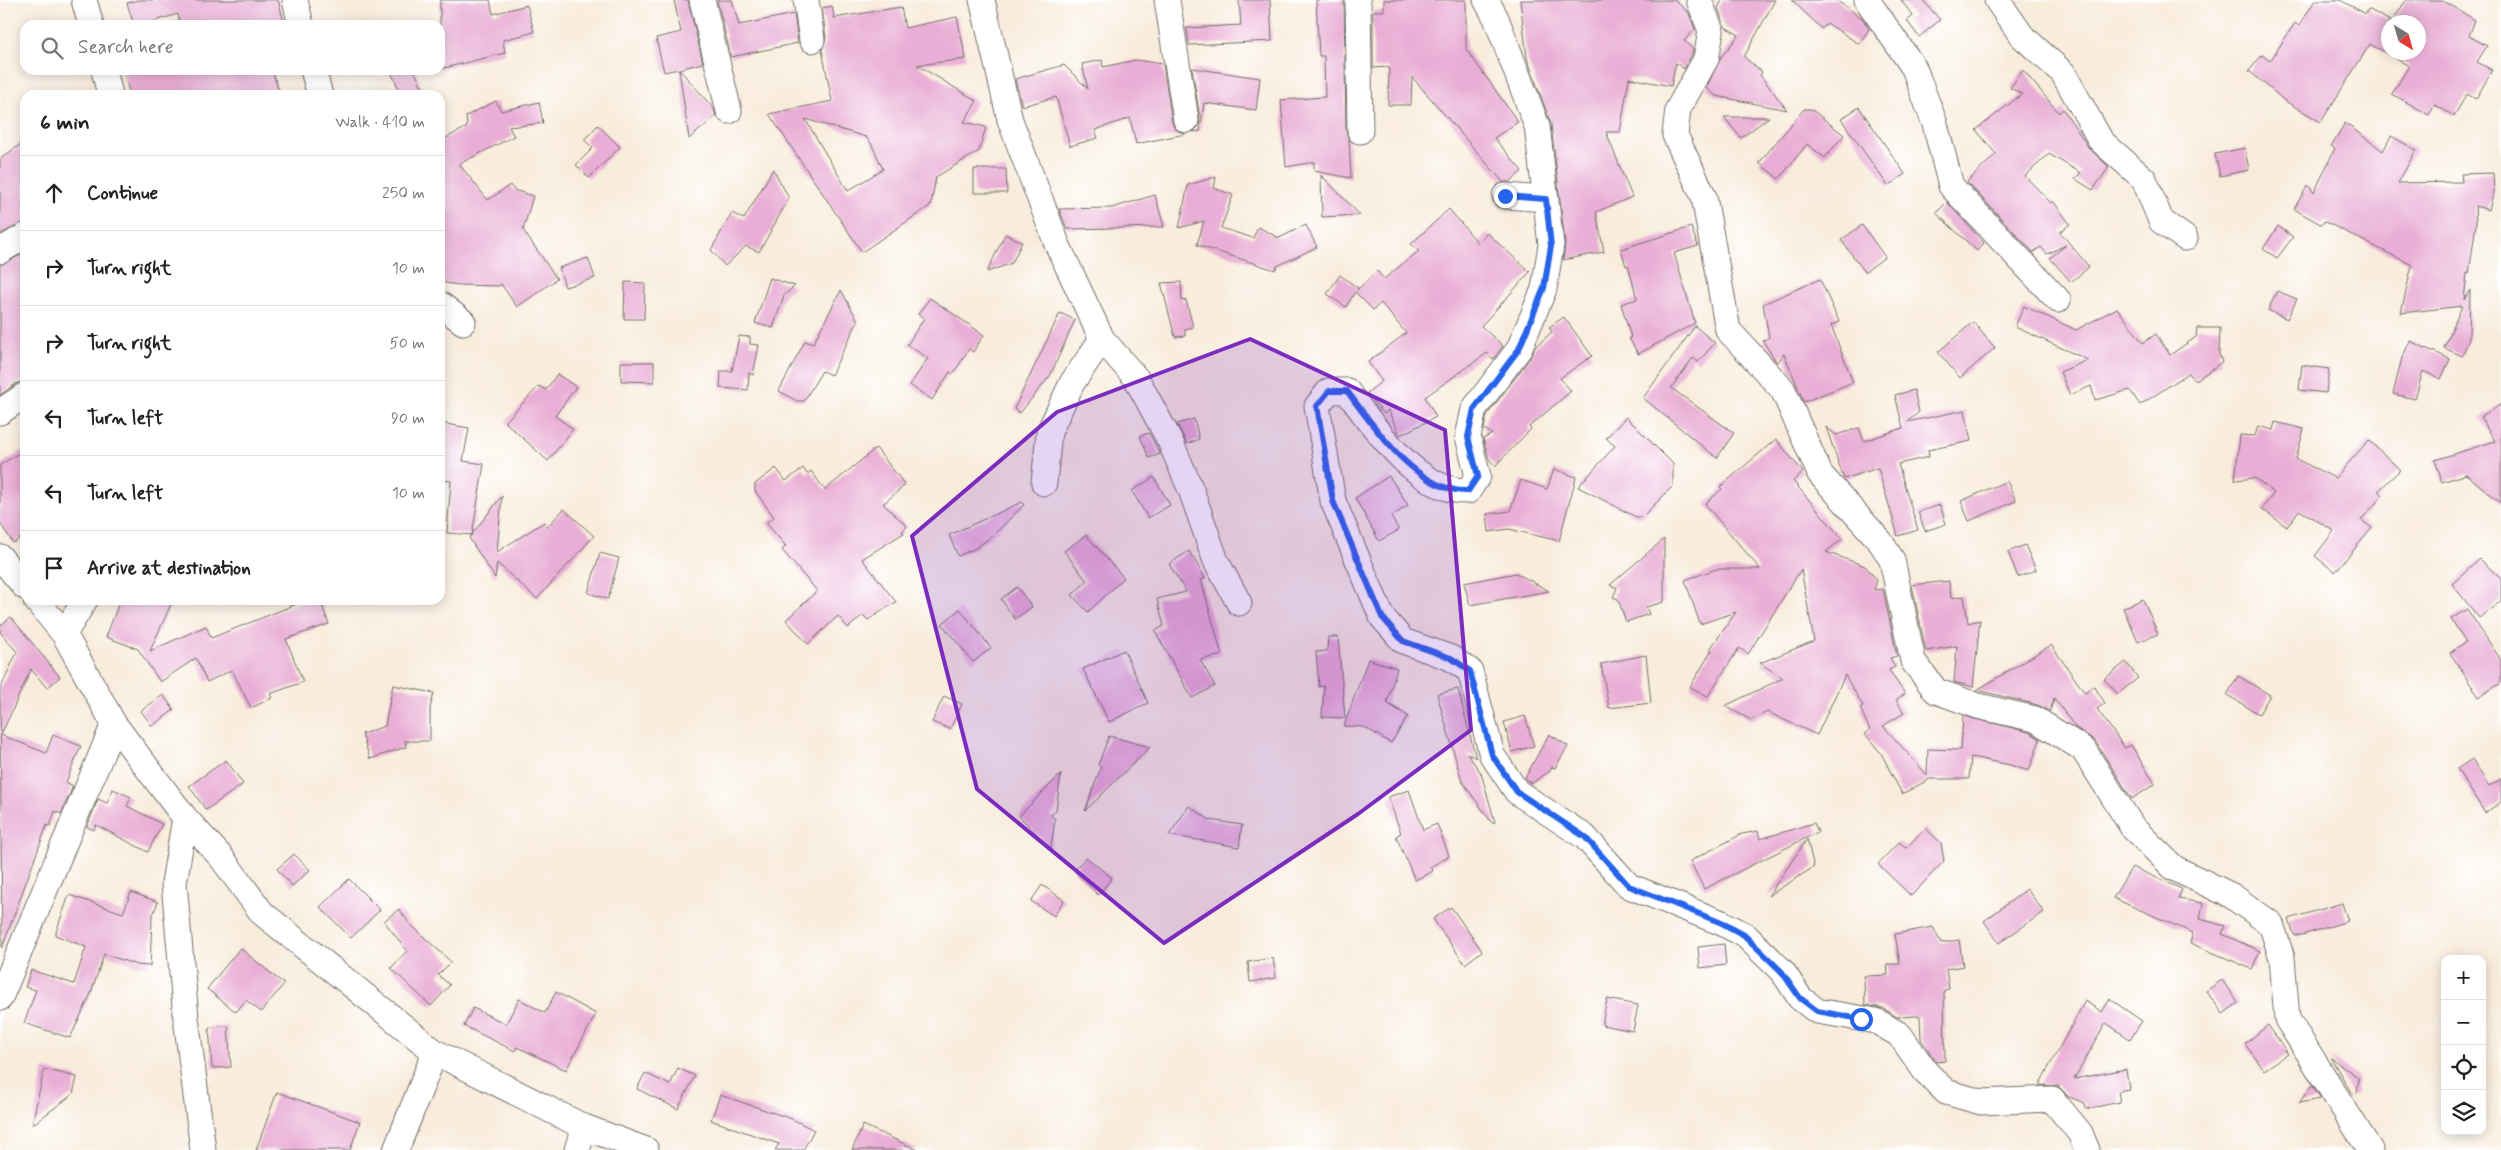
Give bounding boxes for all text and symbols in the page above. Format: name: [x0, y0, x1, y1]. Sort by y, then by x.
north arrow: [2381, 15, 2426, 60]
search box: [20, 20, 445, 75]
icon: search: [38, 34, 66, 62]
text: Search here: [78, 35, 174, 60]
text: 6 min: [40, 109, 90, 137]
text: Walk · 410 m: [335, 112, 425, 133]
icon: ahead: [40, 179, 68, 207]
text: Continue: [87, 181, 158, 206]
text: 250 m: [382, 183, 425, 204]
route end: [1494, 185, 1517, 208]
icon: right: [40, 254, 68, 282]
text: Turn right: [87, 256, 171, 281]
text: 10 m: [392, 258, 425, 279]
icon: right: [40, 329, 68, 357]
text: Turn right: [87, 331, 171, 356]
text: 50 m: [389, 333, 425, 354]
icon: left: [40, 404, 68, 432]
text: Turn left: [87, 406, 163, 431]
text: 90 m: [391, 408, 425, 429]
icon: left: [40, 479, 68, 507]
text: Turn left: [87, 481, 163, 506]
text: 10 m: [392, 483, 425, 504]
icon: arrive: [40, 554, 68, 582]
text: Arrive at destination: [87, 556, 251, 581]
map controls: [2441, 955, 2486, 1135]
button: +: [2441, 955, 2486, 1000]
button: −: [2441, 1000, 2486, 1045]
route start: [1850, 1008, 1873, 1031]
button: locate: [2441, 1045, 2486, 1090]
button: layers: [2441, 1090, 2486, 1135]

